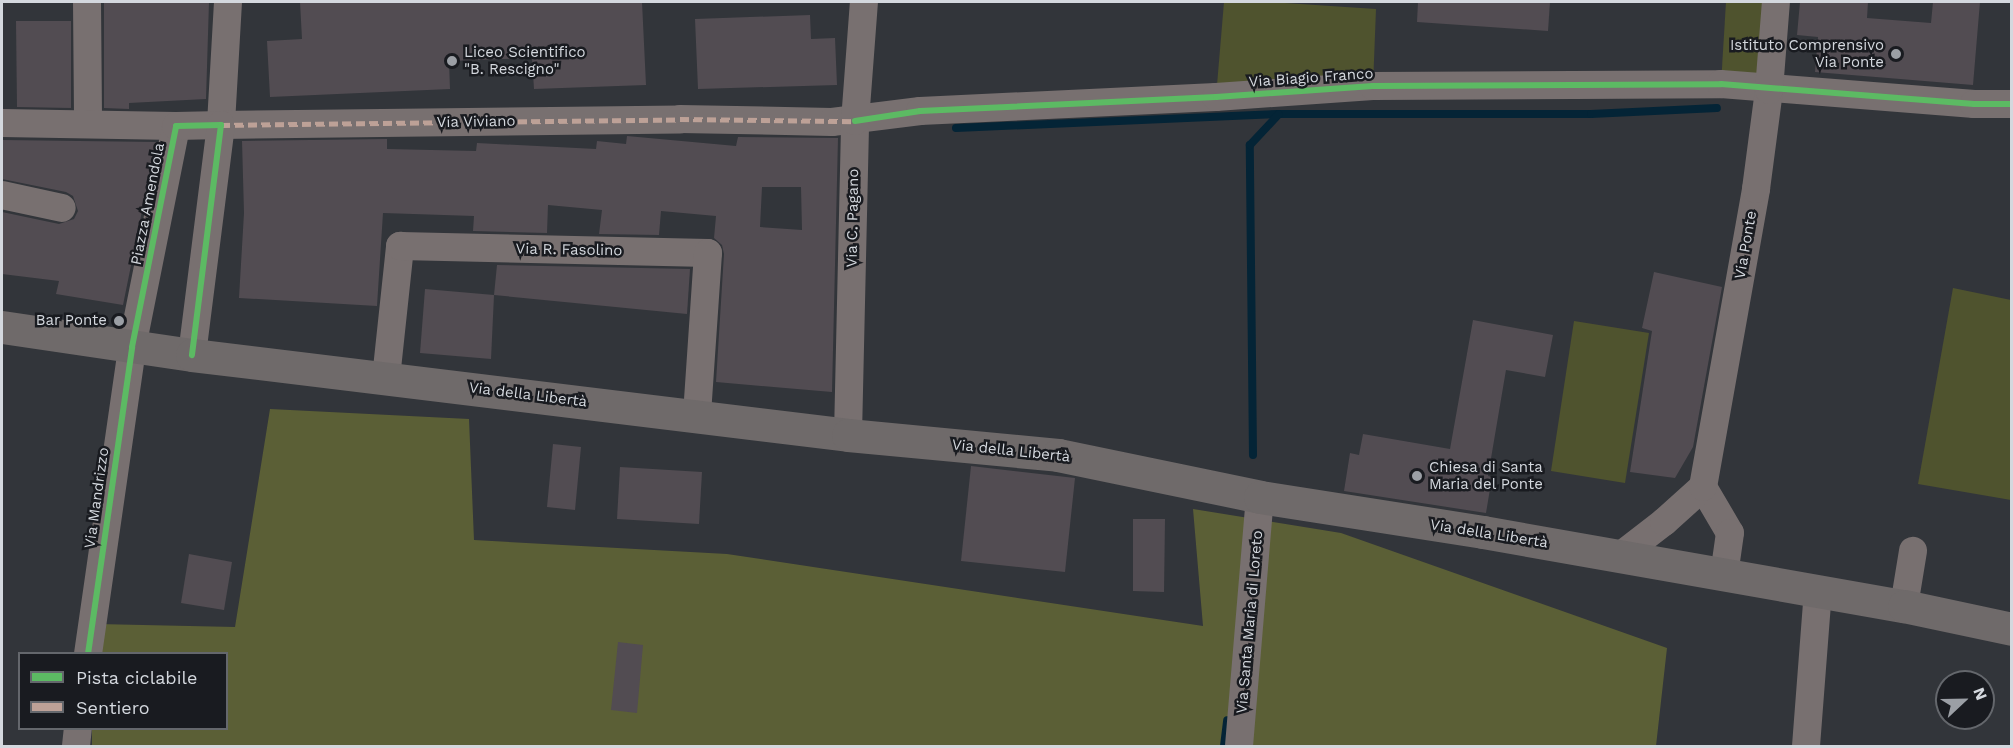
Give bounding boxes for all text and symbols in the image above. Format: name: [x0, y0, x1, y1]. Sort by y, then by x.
place label: Istituto Comprensivo Via Ponte: [1730, 36, 1884, 71]
place label: Liceo Scientifico "B. Rescigno": [464, 43, 586, 78]
marker: Istituto Comprensivo Via Ponte: [1889, 47, 1903, 61]
marker: Liceo Scientifico "B. Rescigno": [445, 54, 459, 68]
street label: Via Biagio Franco: [1248, 65, 1374, 91]
street label: Via Viviano: [436, 112, 516, 132]
street label: Piazza Amendola: [127, 141, 169, 267]
street label: Via C. Pagano: [843, 168, 863, 268]
street label: Via Ponte: [1731, 209, 1761, 281]
street label: Via R. Fasolino: [515, 240, 623, 260]
place label: Bar Ponte: [35, 312, 107, 330]
marker: Bar Ponte: [112, 314, 126, 328]
street label: Via della Libertà: [468, 379, 588, 411]
street label: Via della Libertà: [951, 436, 1071, 466]
street label: Via Mandrizzo: [81, 446, 113, 550]
place label: Chiesa di Santa Maria del Ponte: [1429, 458, 1544, 493]
marker: Chiesa di Santa Maria del Ponte: [1410, 469, 1424, 483]
street label: Via della Libertà: [1429, 516, 1549, 552]
street label: Via Santa Maria di Loreto: [1233, 529, 1267, 715]
legend: [18, 652, 228, 730]
text: Pista ciclabile: [76, 667, 197, 688]
north arrow: [1935, 670, 1995, 730]
text: N: [1969, 685, 1991, 703]
text: Sentiero: [76, 697, 150, 718]

